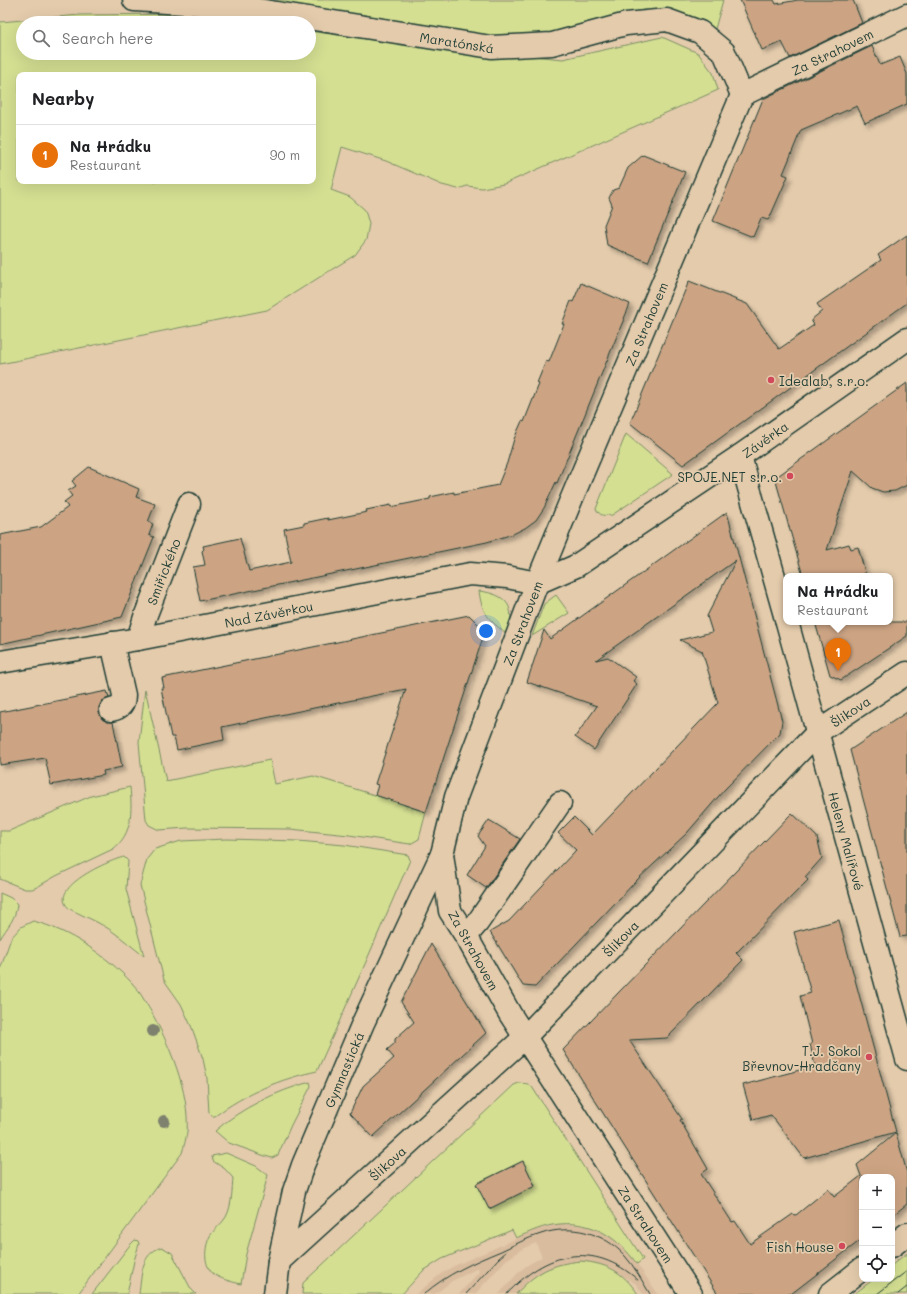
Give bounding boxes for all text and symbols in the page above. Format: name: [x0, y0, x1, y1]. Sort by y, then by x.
search box: [16, 16, 316, 60]
street label: Za Strahovem: [788, 24, 876, 78]
icon: search: [30, 27, 52, 49]
street label: Maratónská: [419, 27, 495, 56]
text: Search here: [62, 28, 153, 48]
text: Nearby: [32, 87, 94, 109]
text: Na Hrádku: [70, 136, 151, 156]
text: 1: [42, 146, 48, 163]
text: 90 m: [270, 146, 300, 163]
text: Restaurant: [70, 156, 141, 173]
street label: Za Strahovem: [620, 279, 671, 368]
place label: Idealab, s.r.o.: [779, 372, 869, 389]
marker: Idealab, s.r.o.: [766, 375, 776, 385]
street label: Závěrka: [738, 417, 791, 461]
place label: SPOJE.NET s.r.o.: [677, 468, 782, 485]
marker: SPOJE.NET s.r.o.: [785, 471, 795, 481]
street label: Smiřického: [142, 536, 183, 607]
popup: [783, 573, 893, 625]
street label: Za Strahovem: [498, 578, 546, 668]
text: Na Hrádku: [797, 581, 879, 601]
street label: Nad Závěrkou: [223, 596, 314, 630]
text: Restaurant: [797, 601, 869, 618]
your location: [476, 621, 496, 641]
pin: 1: [825, 638, 851, 671]
street label: Šlikova: [827, 692, 873, 730]
street label: Heleny Malířové: [825, 790, 869, 892]
street label: Za Strahovem: [445, 907, 503, 993]
street label: Šlikova: [599, 916, 642, 960]
street label: Gymnastická: [320, 1029, 367, 1110]
place label: T.J. Sokol Břevnov-Hradčany: [742, 1042, 861, 1074]
marker: T.J. Sokol Břevnov-Hradčany: [864, 1052, 874, 1062]
street label: Šlikova: [365, 1142, 409, 1184]
map controls: [859, 1174, 895, 1282]
button: +: [859, 1174, 895, 1210]
street label: Za Strahovem: [615, 1182, 677, 1266]
button: −: [859, 1210, 895, 1246]
place label: Fish House: [766, 1238, 834, 1255]
marker: Fish House: [837, 1241, 847, 1251]
button: locate: [859, 1246, 895, 1282]

